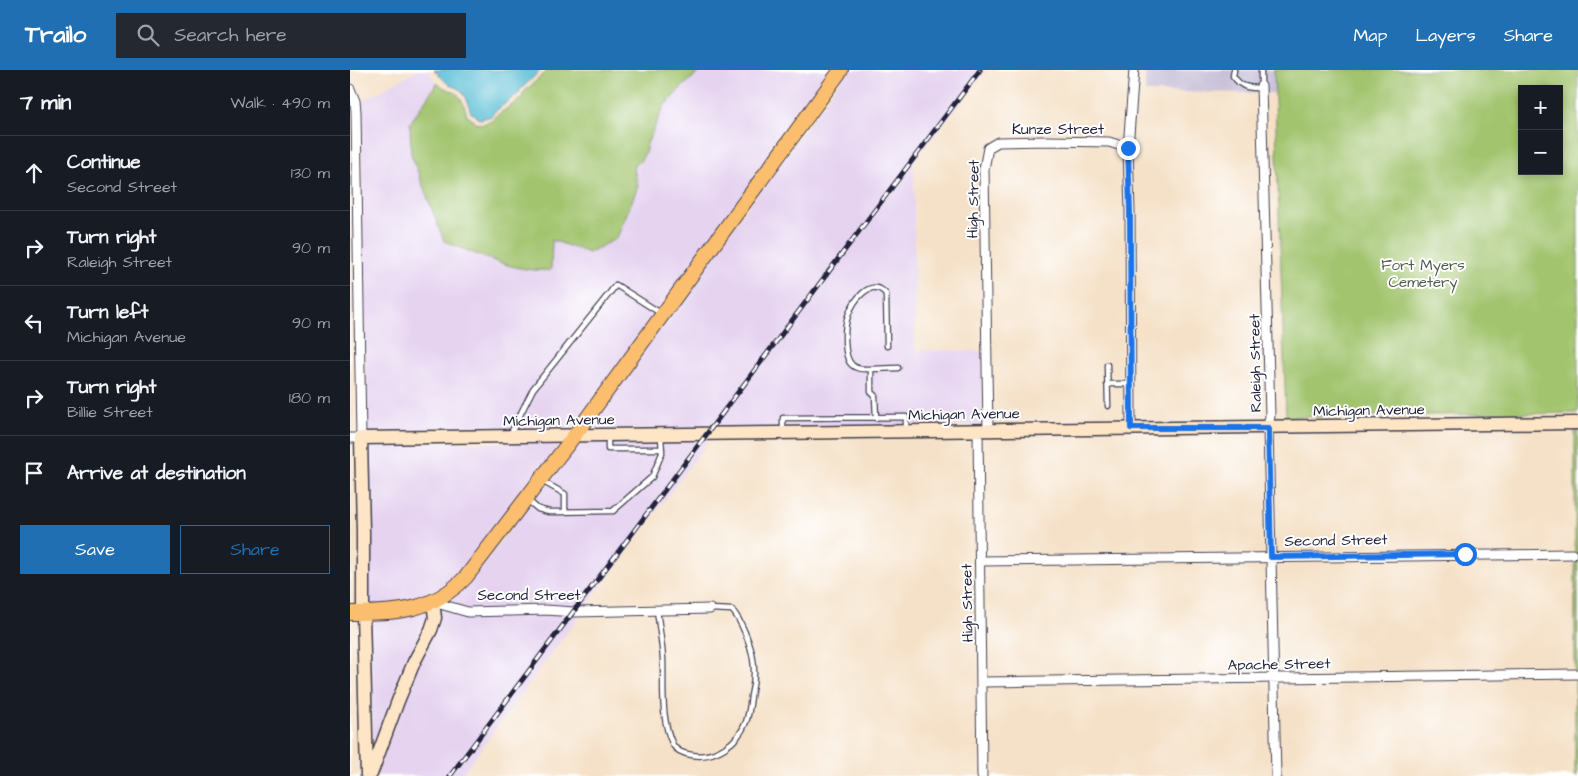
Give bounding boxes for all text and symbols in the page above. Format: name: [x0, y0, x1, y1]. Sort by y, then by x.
search box: [116, 13, 466, 58]
text: Trailo: [25, 18, 86, 52]
icon: search: [134, 21, 162, 49]
text: Search here: [174, 22, 286, 49]
text: Map: [1353, 23, 1387, 48]
text: Layers: [1415, 23, 1476, 48]
text: Share: [1504, 23, 1553, 48]
map controls: [1518, 85, 1563, 175]
button: +: [1518, 85, 1563, 130]
text: 7 min: [20, 88, 71, 117]
text: Walk · 490 m: [230, 92, 330, 114]
street label: Kunze Street: [1012, 119, 1104, 140]
button: −: [1518, 130, 1563, 175]
route end: [1117, 137, 1140, 160]
text: Continue: [67, 149, 141, 176]
icon: ahead: [20, 159, 48, 187]
street label: High Street: [962, 159, 986, 239]
text: 130 m: [291, 162, 330, 184]
text: Second Street: [67, 176, 177, 198]
text: Turn right: [67, 224, 156, 251]
icon: right: [20, 234, 48, 262]
text: 90 m: [292, 237, 330, 259]
text: Raleigh Street: [67, 251, 172, 273]
park label: Fort Myers Cemetery: [1381, 255, 1465, 294]
text: Turn left: [67, 299, 148, 326]
icon: left: [20, 309, 48, 337]
text: 90 m: [292, 312, 330, 334]
street label: Raleigh Street: [1244, 314, 1268, 412]
text: Michigan Avenue: [67, 326, 186, 348]
text: Turn right: [67, 374, 156, 401]
icon: right: [20, 384, 48, 412]
text: 180 m: [289, 387, 330, 409]
street label: Michigan Avenue: [1313, 399, 1425, 423]
text: Billie Street: [67, 401, 153, 423]
street label: Michigan Avenue: [908, 403, 1020, 427]
street label: Michigan Avenue: [503, 409, 615, 433]
icon: arrive: [20, 459, 48, 487]
text: Arrive at destination: [67, 460, 246, 487]
button: Save: [20, 525, 170, 574]
button: Share: [180, 525, 330, 574]
street label: Second Street: [1284, 529, 1388, 552]
route start: [1454, 543, 1477, 566]
street label: High Street: [956, 563, 980, 643]
street label: Second Street: [477, 585, 581, 606]
street label: Apache Street: [1227, 653, 1331, 676]

